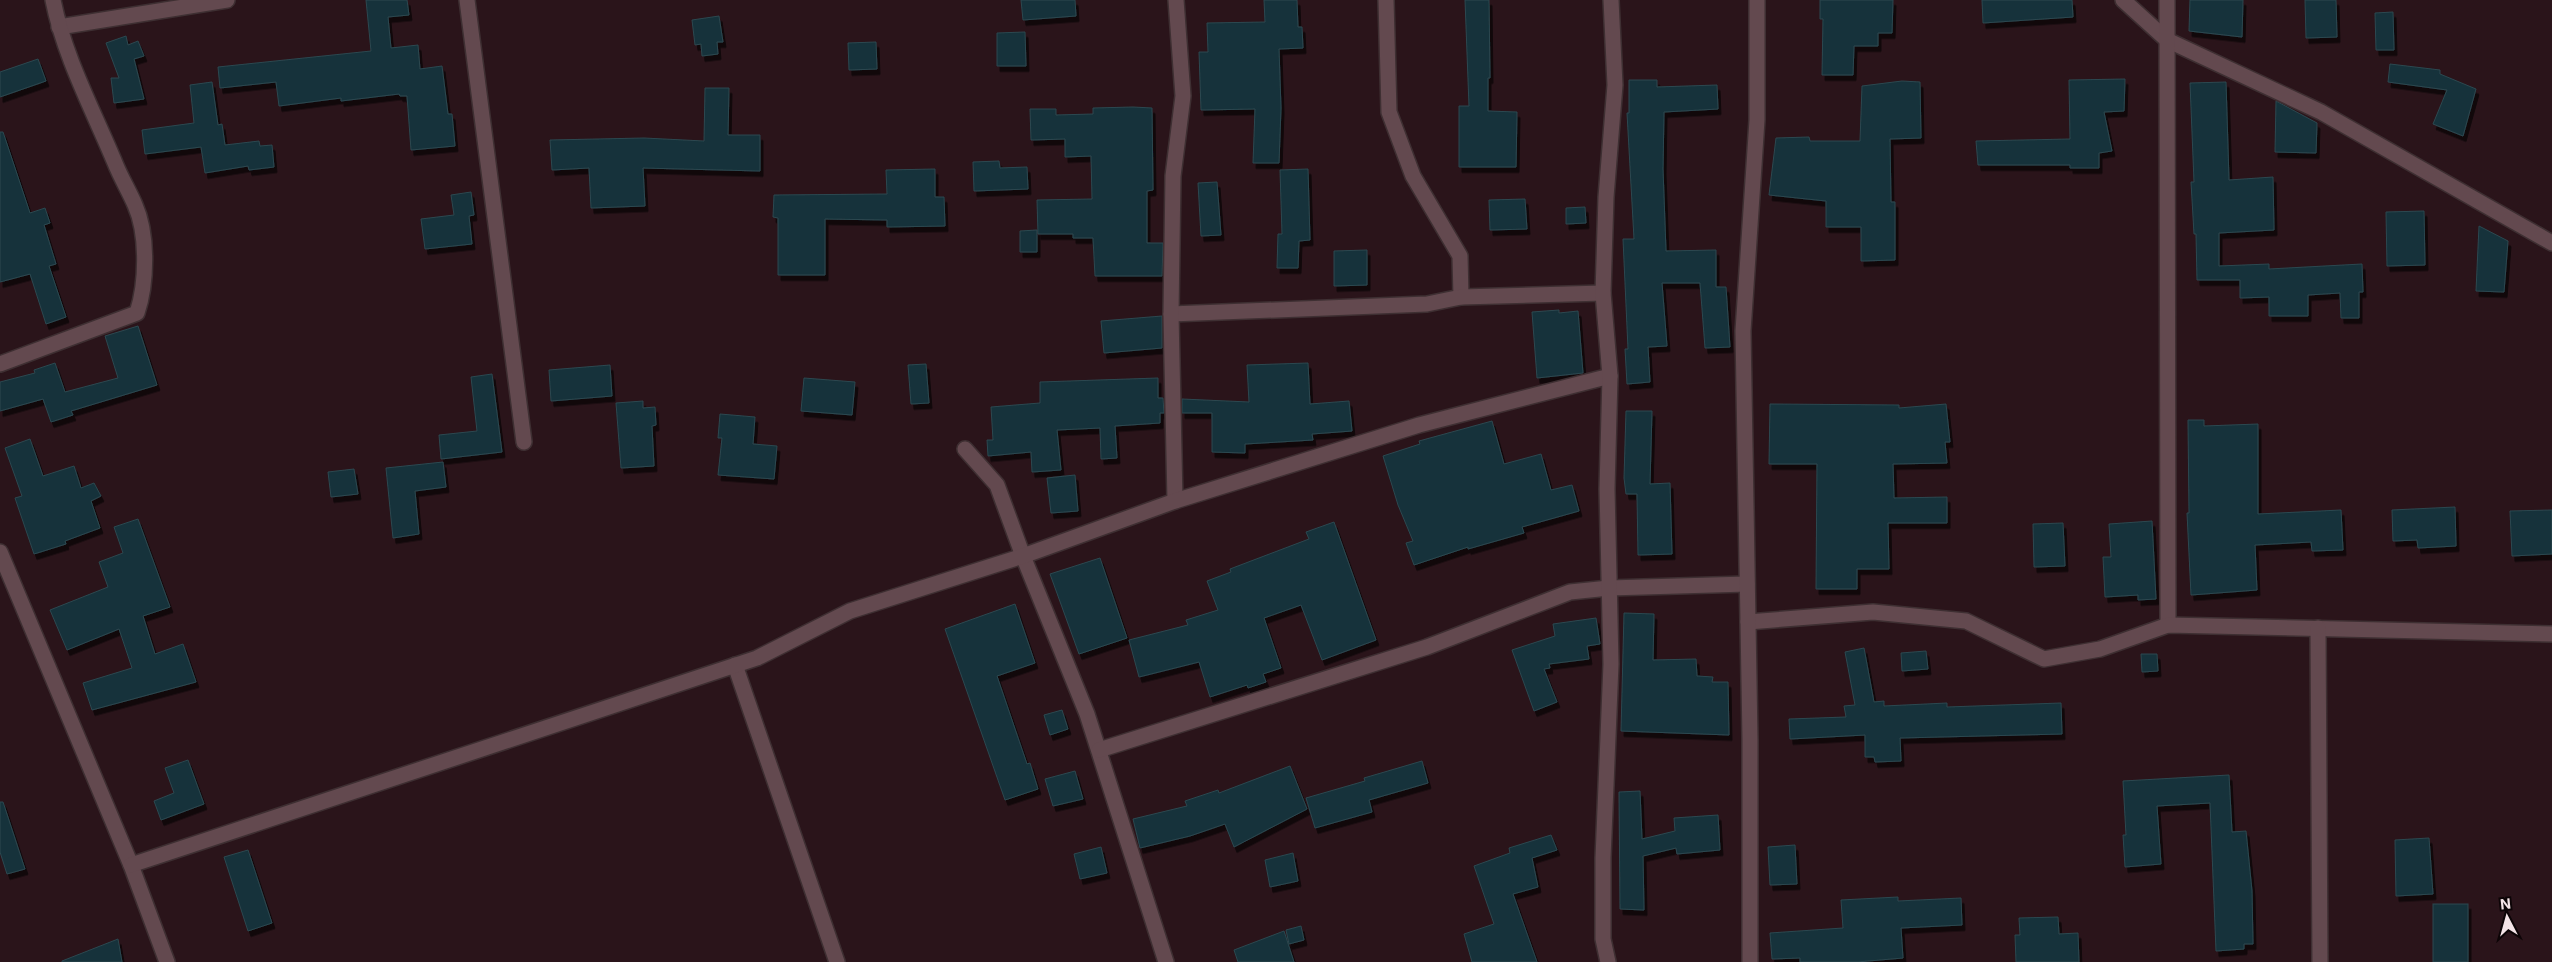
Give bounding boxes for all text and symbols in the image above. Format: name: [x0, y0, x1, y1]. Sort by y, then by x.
north arrow: [2482, 892, 2532, 942]
text: N: [2499, 895, 2512, 913]

